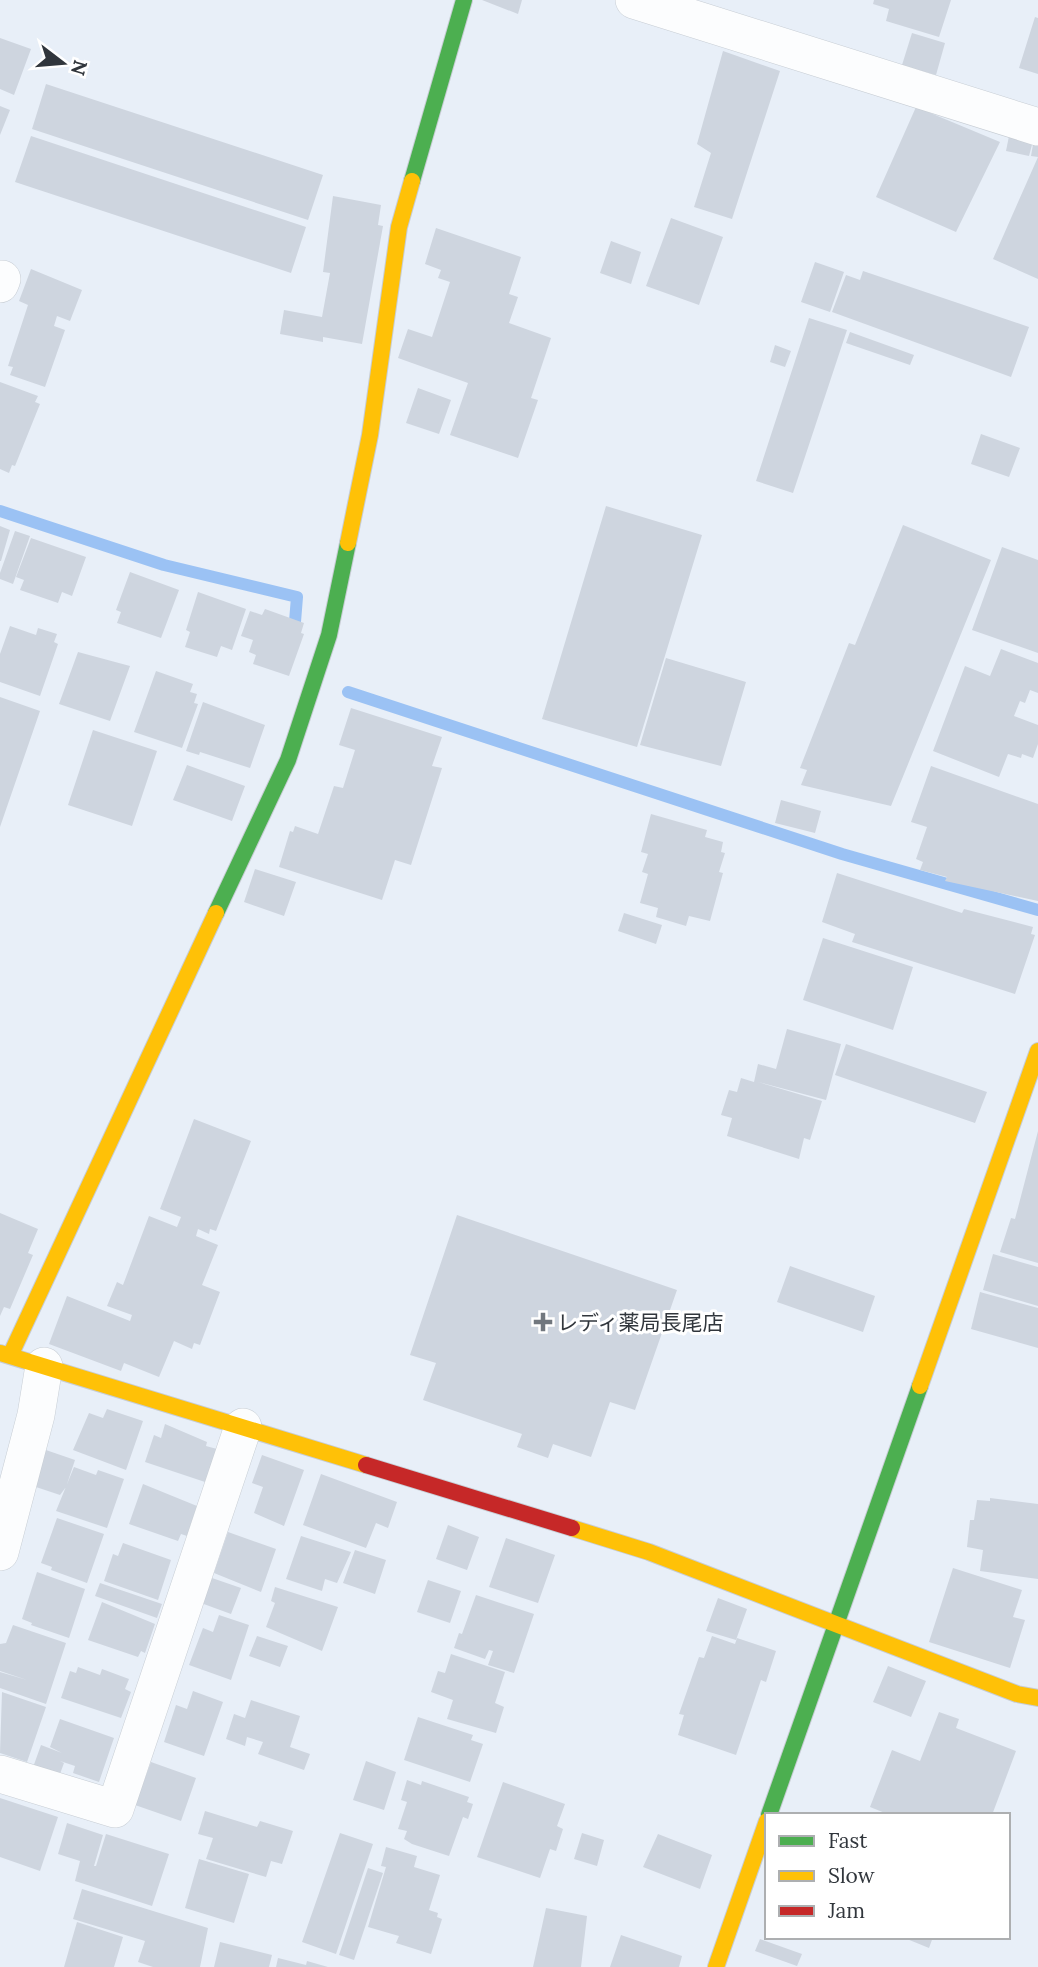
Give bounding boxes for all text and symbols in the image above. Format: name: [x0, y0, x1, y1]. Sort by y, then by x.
north arrow: [28, 28, 98, 98]
text: N: [66, 57, 93, 78]
place label: レディ薬局長尾店: [557, 1309, 724, 1336]
marker: レディ薬局長尾店: [535, 1314, 551, 1330]
legend: [765, 1813, 1010, 1939]
text: Fast: [828, 1827, 868, 1854]
text: Slow: [828, 1862, 875, 1889]
text: Jam: [827, 1897, 865, 1924]

